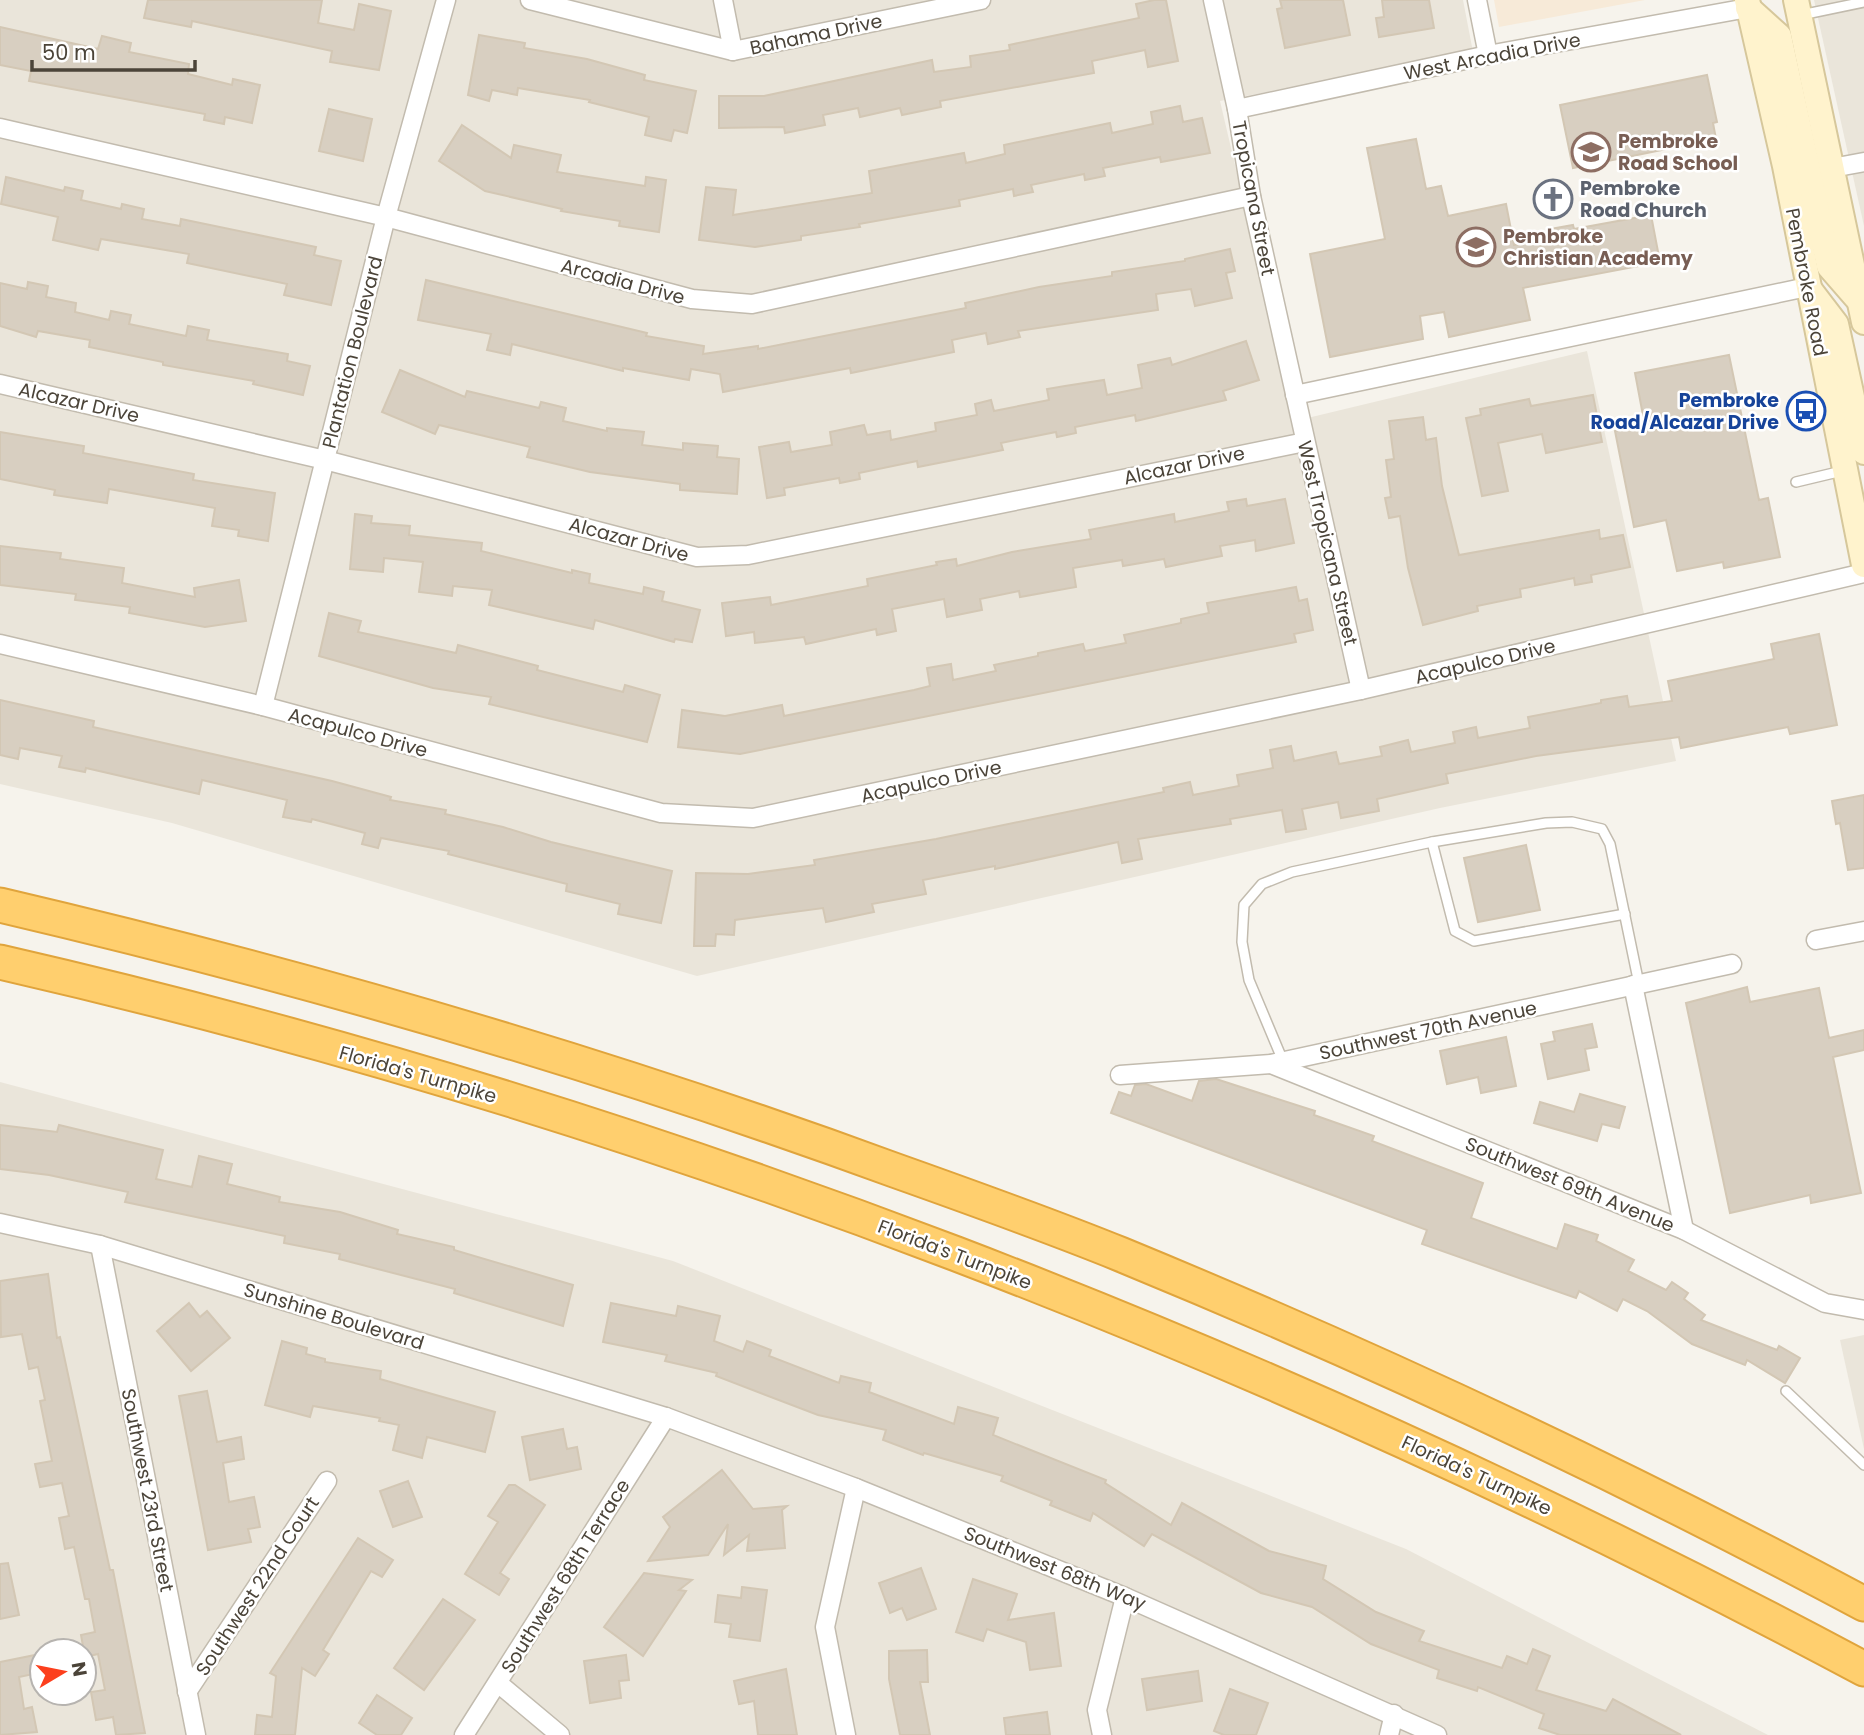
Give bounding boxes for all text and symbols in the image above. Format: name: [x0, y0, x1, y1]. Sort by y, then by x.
street label: Bahama Drive: [747, 7, 885, 62]
street label: West Arcadia Drive: [1401, 26, 1583, 87]
scale bar: [32, 28, 194, 72]
text: 50 m: [42, 38, 96, 67]
street label: Tropicana Street: [1225, 118, 1282, 278]
place label: Pembroke Road School: [1618, 128, 1738, 177]
school or university icon: Pembroke Road School: [1570, 131, 1612, 173]
place label: Pembroke Road Church: [1580, 175, 1707, 224]
church icon: Pembroke Road Church: [1532, 178, 1574, 220]
street label: Pembroke Road: [1779, 206, 1834, 359]
place label: Pembroke Christian Academy: [1503, 223, 1694, 272]
school or university icon: Pembroke Christian Academy: [1455, 226, 1497, 268]
street label: Arcadia Drive: [558, 252, 688, 311]
street label: Plantation Boulevard: [316, 253, 389, 451]
street label: Alcazar Drive: [16, 375, 142, 429]
place label: Pembroke Road/Alcazar Drive: [1590, 387, 1779, 436]
bus stop icon: Pembroke Road/Alcazar Drive: [1785, 390, 1827, 432]
street label: West Tropicana Street: [1291, 438, 1364, 648]
street label: Alcazar Drive: [1121, 439, 1247, 491]
street label: Alcazar Drive: [566, 511, 692, 568]
street label: Acapulco Drive: [1412, 632, 1558, 691]
street label: Acapulco Drive: [285, 701, 431, 764]
street label: Acapulco Drive: [858, 753, 1004, 810]
street label: Southwest 70th Avenue: [1317, 994, 1539, 1067]
street label: Florida's Turnpike: [336, 1039, 500, 1110]
street label: Southwest 69th Avenue: [1461, 1130, 1678, 1239]
street label: Florida's Turnpike: [874, 1213, 1036, 1296]
street label: Sunshine Boulevard: [240, 1276, 427, 1357]
street label: Southwest 23rd Street: [115, 1386, 180, 1594]
street label: Florida's Turnpike: [1397, 1429, 1556, 1522]
street label: Southwest 68th Terrace: [495, 1474, 636, 1679]
street label: Southwest 22nd Court: [189, 1491, 326, 1681]
street label: Southwest 68th Way: [960, 1520, 1150, 1617]
north arrow: [28, 1637, 98, 1707]
text: N: [65, 1660, 94, 1679]

